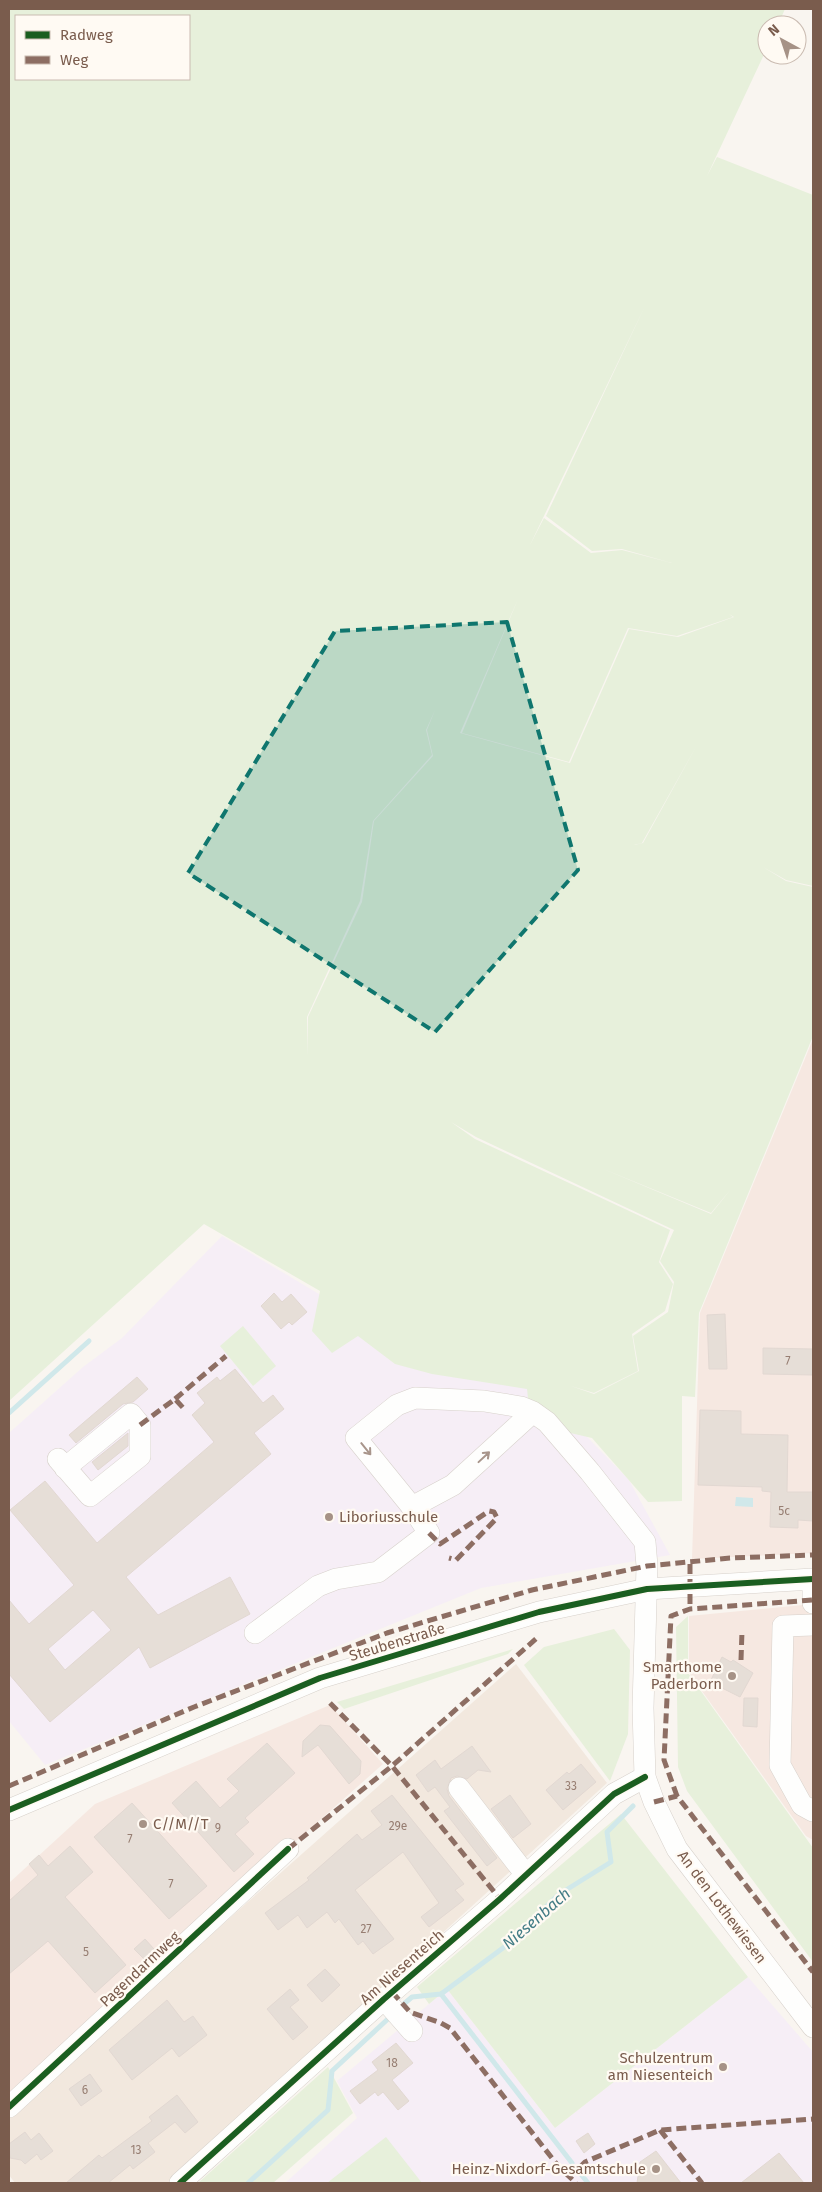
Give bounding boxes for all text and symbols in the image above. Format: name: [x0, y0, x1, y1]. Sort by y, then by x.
legend: [15, 15, 190, 80]
north arrow: [757, 15, 807, 65]
text: N: [765, 21, 783, 40]
text: Radweg: [60, 26, 113, 44]
text: Weg: [60, 51, 88, 69]
house number: 7: [785, 1354, 791, 1368]
one-way arrow: [360, 1442, 371, 1455]
one-way arrow: [477, 1451, 490, 1463]
house number: 5c: [778, 1504, 790, 1518]
place label: Liboriusschule: [339, 1508, 438, 1526]
marker: Liboriusschule: [323, 1511, 335, 1523]
street label: Steubenstraße: [347, 1619, 447, 1665]
place label: Smarthome Paderborn: [643, 1658, 722, 1693]
marker: Smarthome Paderborn: [726, 1670, 738, 1682]
house number: 33: [565, 1779, 577, 1793]
place label: C//M//T: [153, 1815, 209, 1833]
marker: C//M//T: [137, 1818, 149, 1830]
house number: 29e: [389, 1819, 407, 1833]
house number: 9: [215, 1821, 221, 1835]
house number: 7: [127, 1832, 133, 1846]
street label: An den Lothewiesen: [674, 1847, 770, 1967]
house number: 7: [168, 1877, 174, 1891]
water label: Niesenbach: [499, 1884, 574, 1953]
house number: 27: [360, 1922, 372, 1936]
street label: Am Niesenteich: [356, 1926, 448, 2008]
street label: Pagendarmweg: [96, 1927, 184, 2011]
house number: 5: [83, 1945, 89, 1959]
place label: Schulzentrum am Niesenteich: [608, 2049, 713, 2084]
house number: 18: [386, 2056, 398, 2070]
marker: Schulzentrum am Niesenteich: [717, 2061, 729, 2073]
house number: 6: [82, 2083, 88, 2097]
house number: 13: [130, 2143, 142, 2157]
place label: Heinz-Nixdorf-Gesamtschule: [452, 2160, 646, 2178]
marker: Heinz-Nixdorf-Gesamtschule: [650, 2163, 662, 2175]

